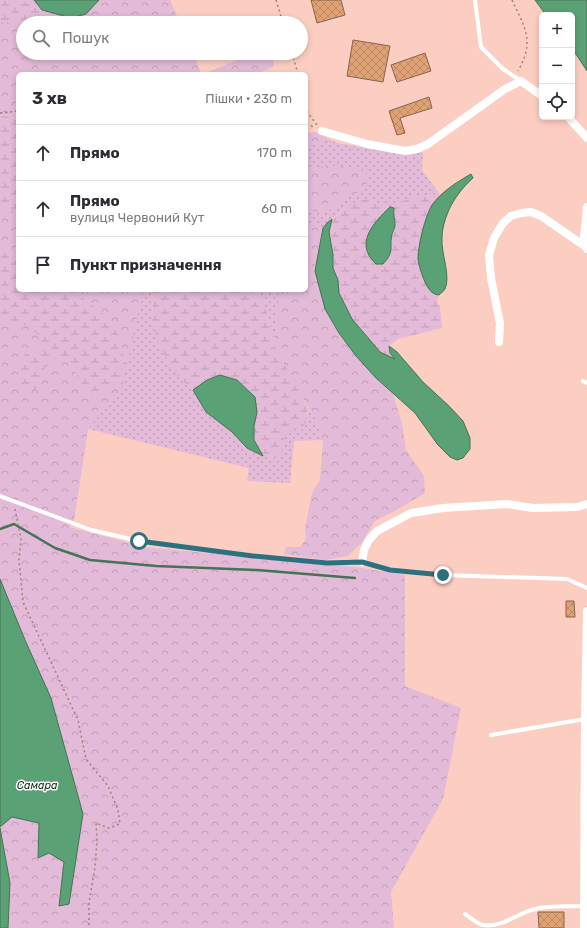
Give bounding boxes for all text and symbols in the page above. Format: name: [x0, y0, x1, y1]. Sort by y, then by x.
map controls: [539, 12, 575, 120]
button: +: [539, 12, 575, 48]
search box: [16, 16, 308, 60]
icon: search: [30, 27, 52, 49]
text: Пошук: [62, 29, 109, 47]
button: −: [539, 48, 575, 84]
button: locate: [539, 84, 575, 120]
text: 3 хв: [32, 88, 67, 108]
text: Пішки · 230 m: [205, 91, 292, 106]
icon: ahead: [32, 142, 54, 164]
text: Прямо: [70, 144, 120, 162]
text: 170 m: [257, 145, 292, 160]
text: Прямо: [70, 192, 120, 210]
icon: ahead: [32, 198, 54, 220]
text: 60 m: [261, 201, 292, 216]
text: вулиця Червоний Кут: [70, 210, 204, 225]
icon: arrive: [32, 254, 54, 276]
text: Пункт призначення: [70, 256, 222, 274]
route start: [130, 532, 148, 550]
route end: [434, 566, 452, 584]
water label: Самара: [17, 779, 58, 792]

